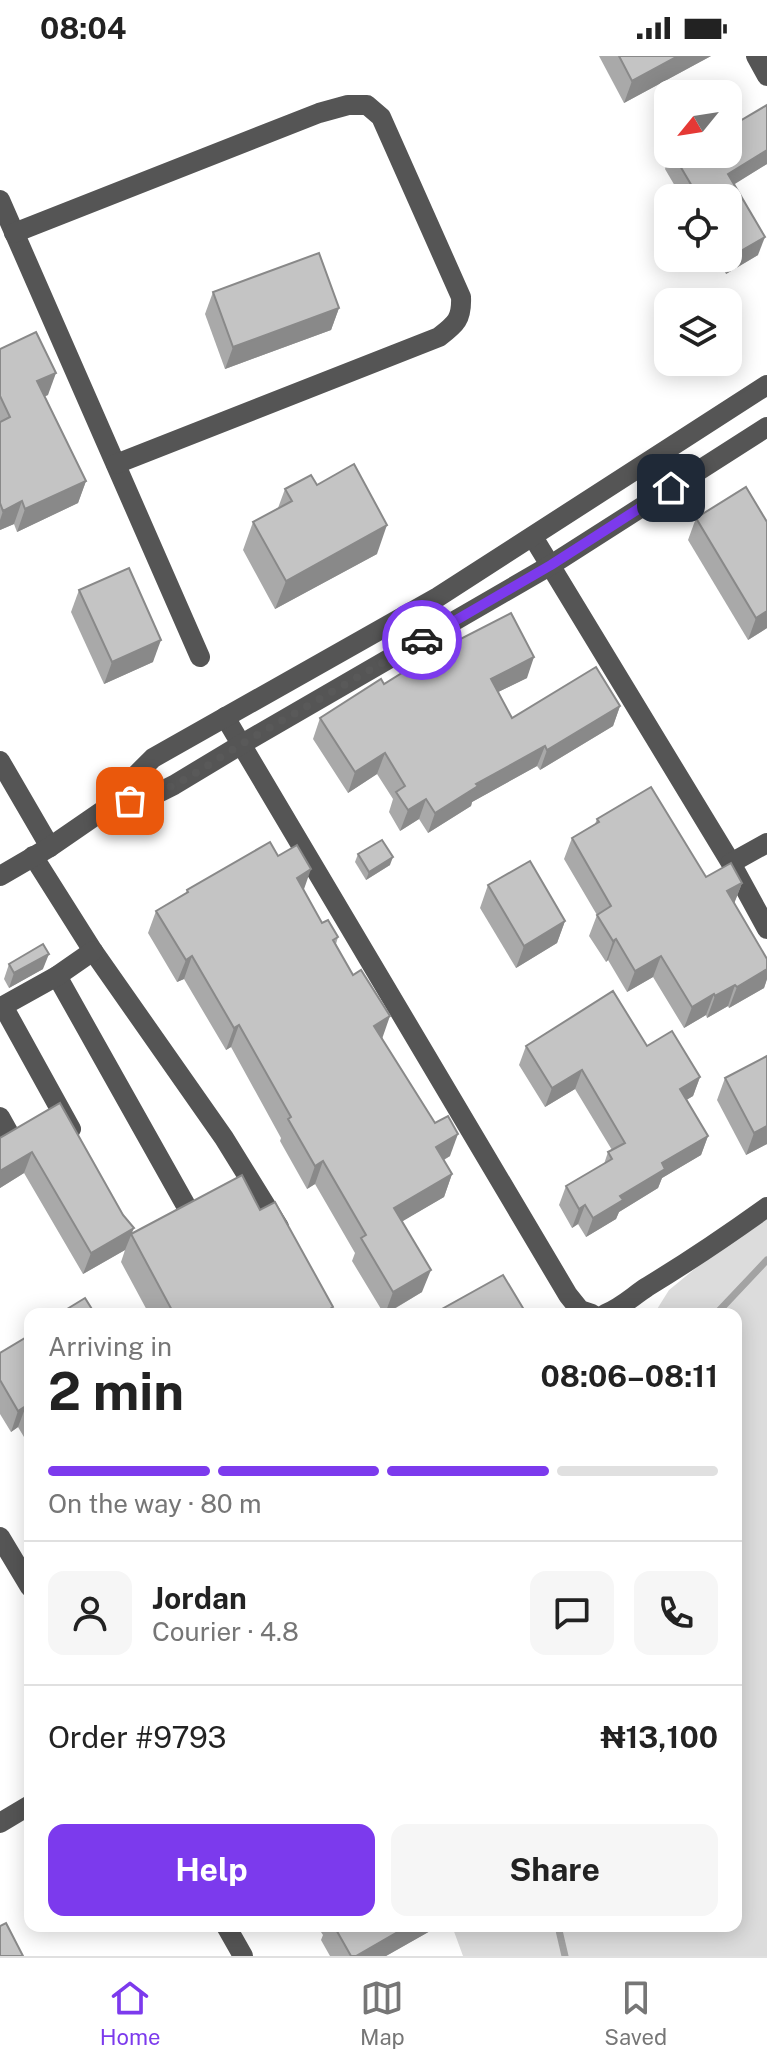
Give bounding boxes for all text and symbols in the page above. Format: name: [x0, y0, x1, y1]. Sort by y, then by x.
text: 08:04: [40, 10, 126, 46]
north arrow: [654, 80, 742, 168]
map controls: [654, 80, 742, 376]
button: locate: [654, 184, 742, 272]
button: layers: [654, 288, 742, 376]
pin: [637, 454, 705, 522]
icon: home: [649, 466, 693, 510]
courier: [382, 600, 462, 680]
icon: car: [400, 618, 444, 662]
pin: [96, 767, 164, 835]
icon: bag: [108, 779, 152, 823]
text: Arriving in: [48, 1331, 172, 1362]
text: 08:06–08:11: [541, 1358, 718, 1394]
text: 2 min: [48, 1361, 184, 1422]
text: On the way · 80 m: [48, 1488, 262, 1519]
button: person: [48, 1571, 132, 1655]
button: chat: [530, 1571, 614, 1655]
button: phone: [634, 1571, 718, 1655]
text: Jordan: [152, 1580, 247, 1616]
text: Courier · 4.8: [152, 1616, 299, 1647]
text: Order #9793: [48, 1719, 226, 1755]
text: ₦13,100: [601, 1719, 718, 1755]
button: Help: [48, 1824, 375, 1916]
button: Share: [391, 1824, 718, 1916]
tab: Home: [100, 1976, 160, 2050]
tab: Map: [360, 1976, 405, 2050]
tab: Saved: [604, 1976, 667, 2050]

